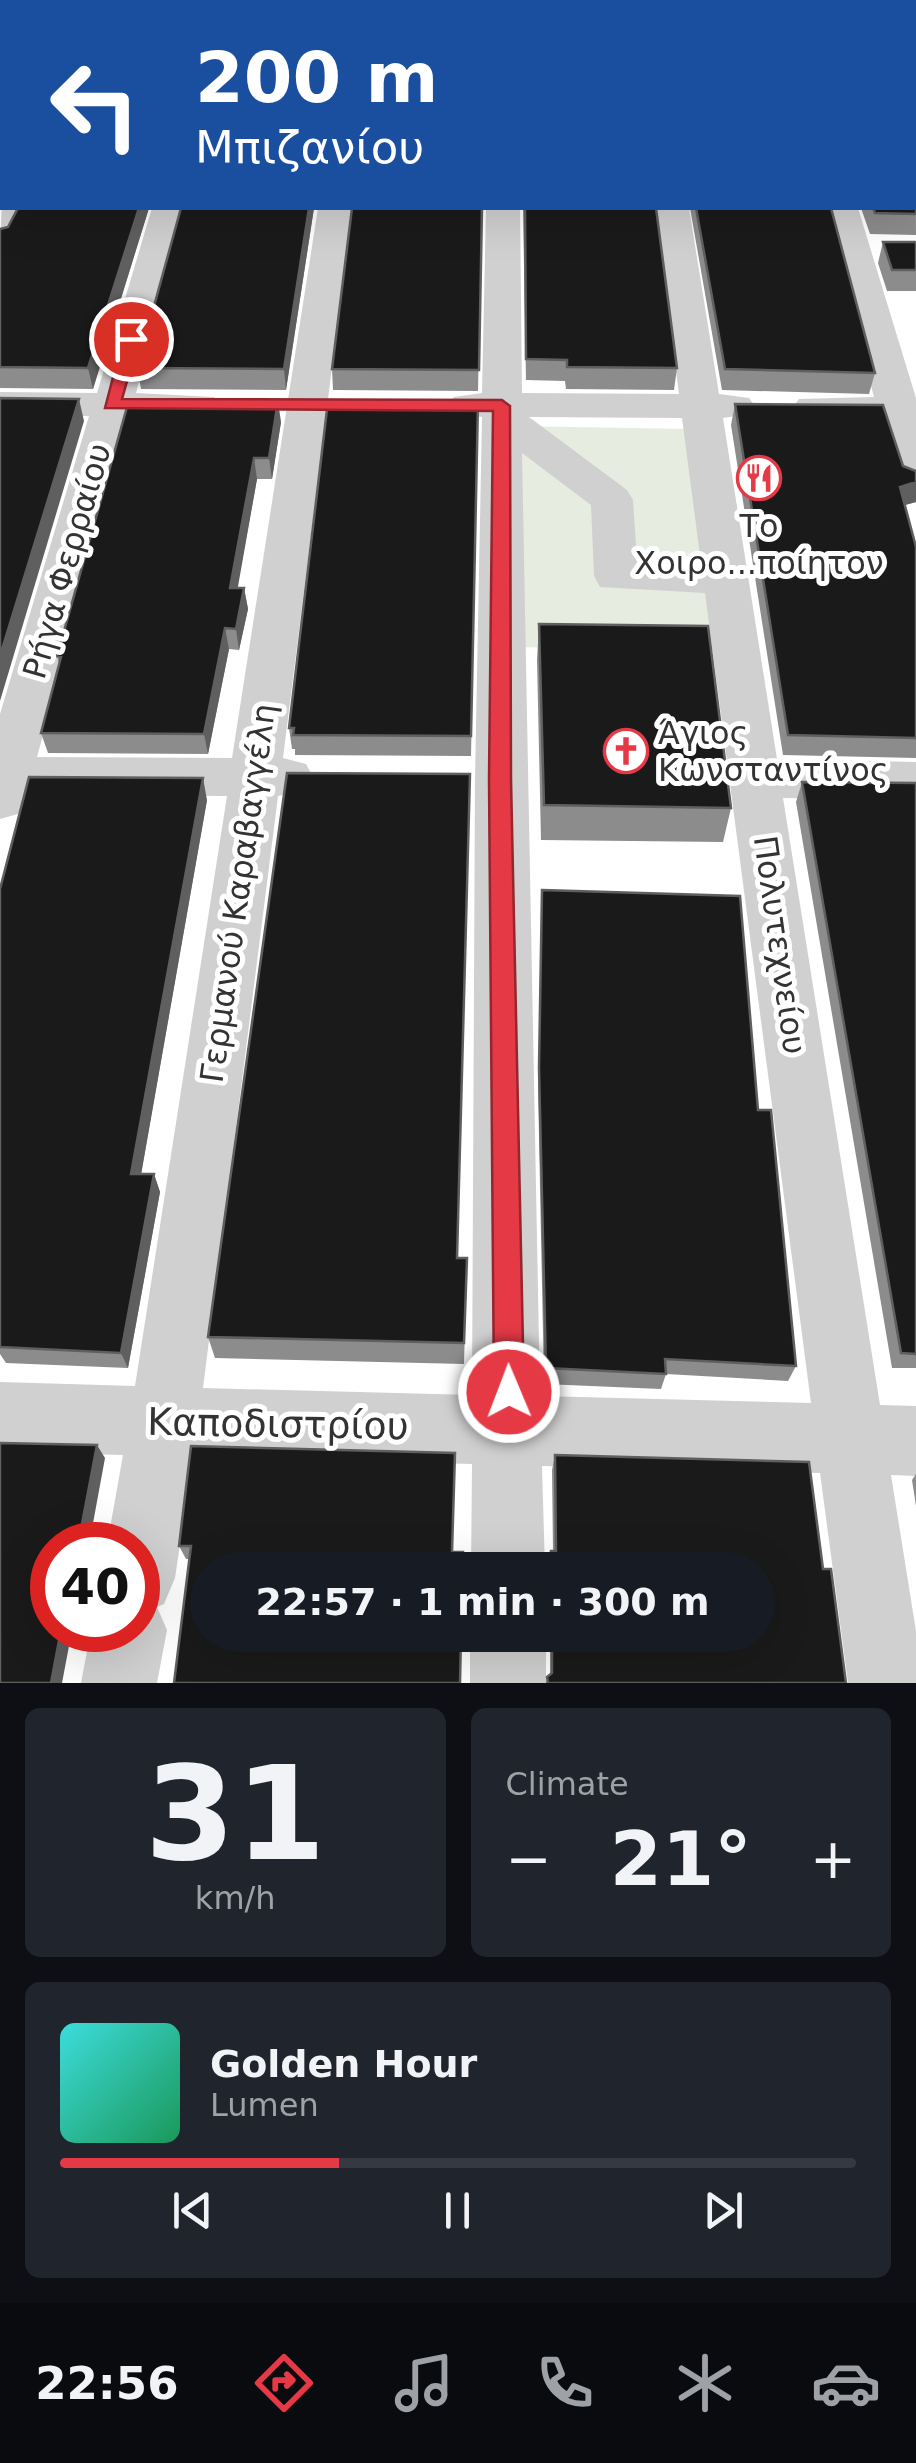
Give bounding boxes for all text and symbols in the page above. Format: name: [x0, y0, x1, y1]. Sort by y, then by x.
text: 200 m: [195, 37, 438, 119]
icon: left: [30, 40, 160, 170]
text: Μπιζανίου: [195, 121, 424, 174]
pin: [89, 297, 174, 382]
icon: arrive: [104, 312, 159, 367]
street label: Ρήγα Φερραίου: [15, 439, 119, 683]
restaurant icon: Το Χοιρο...ποίητον: [736, 455, 782, 501]
place label: Το Χοιρο...ποίητον: [634, 507, 884, 582]
street label: Γερμανού Καραβαγγέλη: [193, 701, 283, 1085]
place label: Άγιος Κωνσταντίνος: [658, 714, 889, 789]
church icon: Άγιος Κωνσταντίνος: [603, 728, 649, 774]
street label: Πολυτεχνείου: [746, 833, 814, 1057]
position arrow: [457, 1340, 561, 1444]
street label: Καποδιστρίου: [147, 1400, 409, 1448]
speed limit sign: 40: [30, 1522, 160, 1652]
text: 22:57 · 1 min · 300 m: [255, 1580, 710, 1624]
text: 31: [145, 1738, 326, 1890]
text: Climate: [506, 1765, 629, 1803]
text: 21°: [610, 1815, 752, 1903]
text: −: [506, 1827, 552, 1891]
text: +: [810, 1827, 856, 1891]
text: km/h: [195, 1879, 276, 1917]
text: Golden Hour: [210, 2042, 477, 2086]
text: Lumen: [210, 2086, 319, 2124]
icon: previous: [165, 2183, 220, 2238]
icon: pause: [430, 2183, 485, 2238]
icon: next: [696, 2183, 751, 2238]
icon: directions: [249, 2348, 319, 2418]
icon: music: [389, 2348, 459, 2418]
icon: phone: [530, 2348, 600, 2418]
icon: climate: [670, 2348, 740, 2418]
icon: car: [811, 2348, 881, 2418]
text: 22:56: [35, 2357, 178, 2410]

